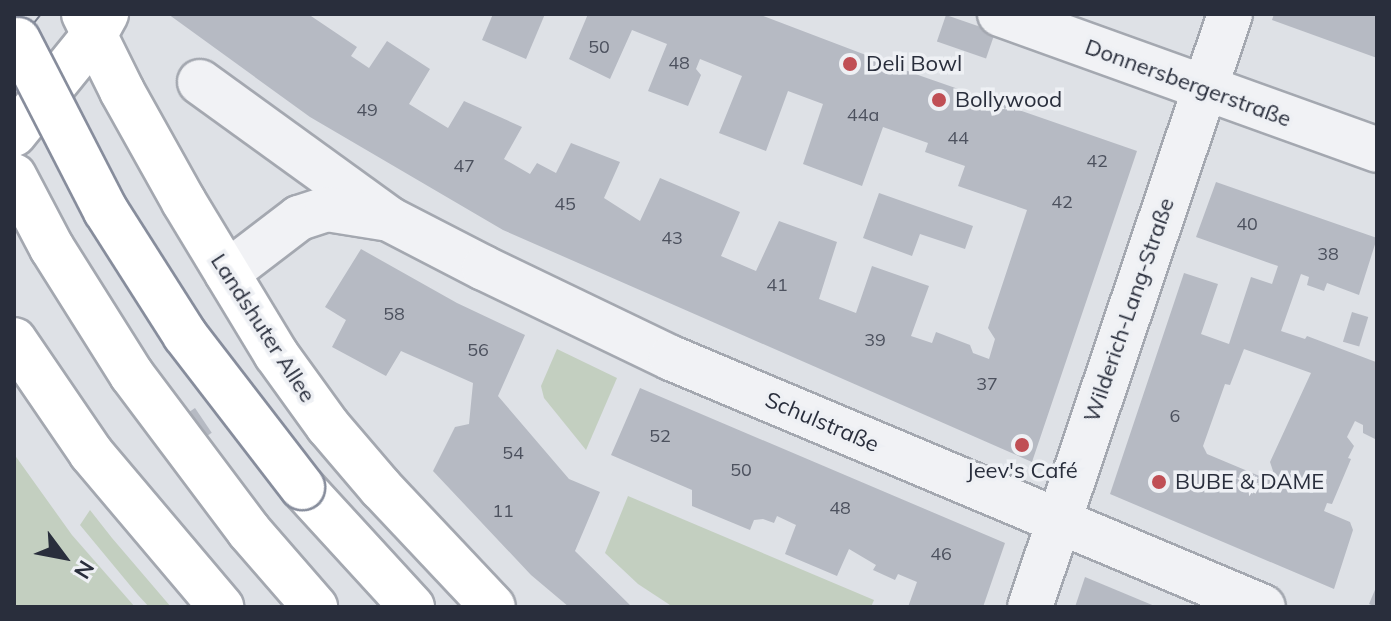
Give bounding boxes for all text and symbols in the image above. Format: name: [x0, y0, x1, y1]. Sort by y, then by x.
street label: Donnersbergerstraße: [1081, 33, 1295, 133]
house number: 50: [588, 36, 610, 58]
place label: Deli Bowl: [866, 51, 962, 77]
house number: 48: [668, 52, 690, 74]
marker: Deli Bowl: [841, 55, 859, 73]
place label: Bollywood: [955, 87, 1062, 113]
marker: Bollywood: [930, 91, 948, 109]
house number: 49: [356, 99, 378, 121]
house number: 44a: [847, 104, 879, 126]
house number: 44: [947, 127, 969, 149]
house number: 42: [1086, 150, 1108, 172]
house number: 47: [453, 155, 475, 177]
house number: 42: [1051, 191, 1073, 213]
house number: 45: [554, 193, 576, 215]
street label: Wilderich-Lang-Straße: [1078, 195, 1180, 425]
house number: 40: [1236, 213, 1258, 235]
house number: 43: [661, 227, 683, 249]
house number: 38: [1317, 243, 1339, 265]
street label: Landshuter Allee: [205, 249, 321, 407]
house number: 41: [766, 274, 788, 296]
house number: 58: [383, 303, 405, 325]
house number: 39: [864, 329, 886, 351]
house number: 56: [467, 339, 489, 361]
house number: 37: [976, 373, 998, 395]
street label: Schulstraße: [761, 386, 883, 458]
house number: 6: [1170, 405, 1180, 427]
house number: 52: [649, 425, 671, 447]
marker: Jeev's Café: [1013, 436, 1031, 454]
house number: 54: [502, 442, 524, 464]
place label: Jeev's Café: [966, 458, 1078, 484]
house number: 50: [730, 459, 752, 481]
place label: BUBE & DAME: [1175, 469, 1324, 495]
marker: BUBE & DAME: [1150, 473, 1168, 491]
house number: 48: [829, 497, 851, 519]
house number: 11: [492, 500, 514, 522]
north arrow: [24, 517, 104, 597]
house number: 46: [930, 543, 952, 565]
text: N: [68, 555, 101, 584]

